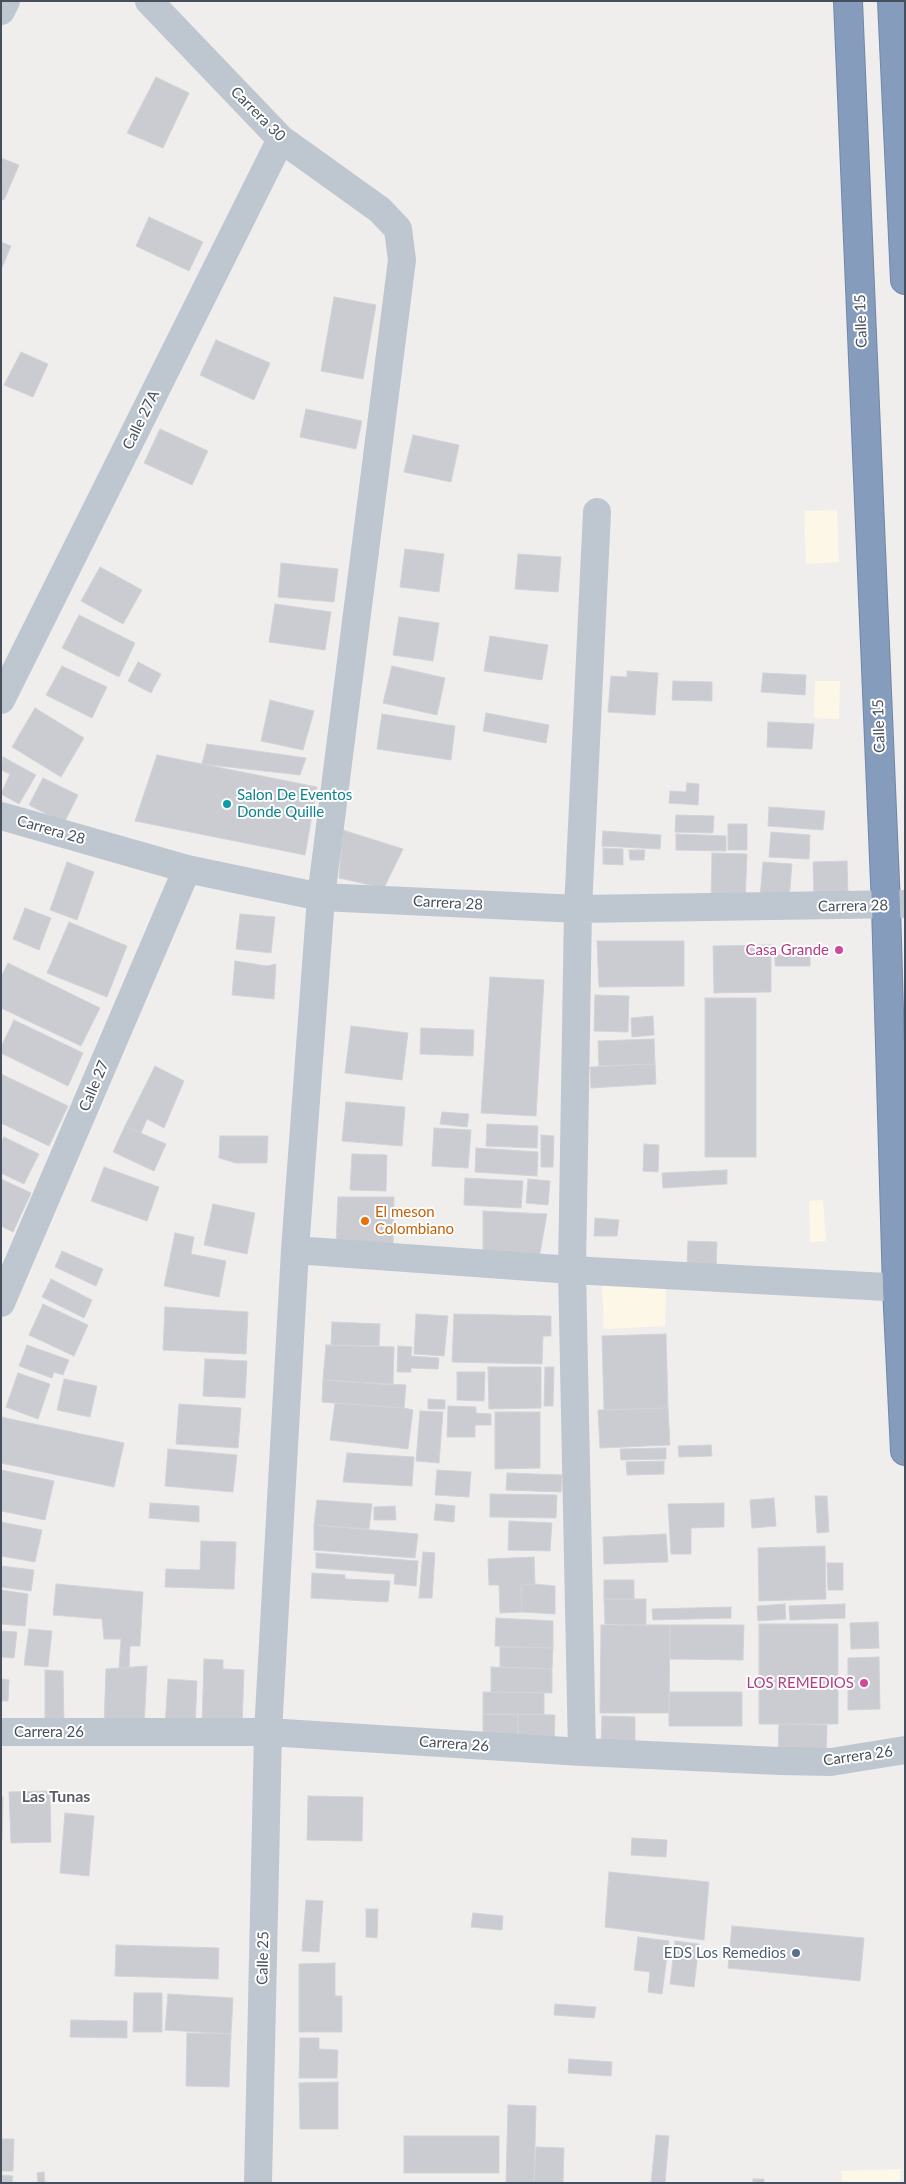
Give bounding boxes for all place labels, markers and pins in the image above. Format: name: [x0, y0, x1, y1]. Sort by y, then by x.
place label: Salon De Eventos Donde Quille: [237, 786, 352, 821]
marker: Salon De Eventos Donde Quille: [221, 798, 233, 810]
place label: Casa Grande: [745, 941, 829, 959]
marker: Casa Grande: [833, 944, 845, 956]
place label: El meson Colombiano: [375, 1203, 454, 1238]
marker: El meson Colombiano: [359, 1215, 371, 1227]
place label: LOS REMEDIOS: [746, 1674, 854, 1692]
marker: LOS REMEDIOS: [858, 1677, 870, 1689]
place label: EDS Los Remedios: [664, 1944, 786, 1962]
marker: EDS Los Remedios: [790, 1947, 802, 1959]

